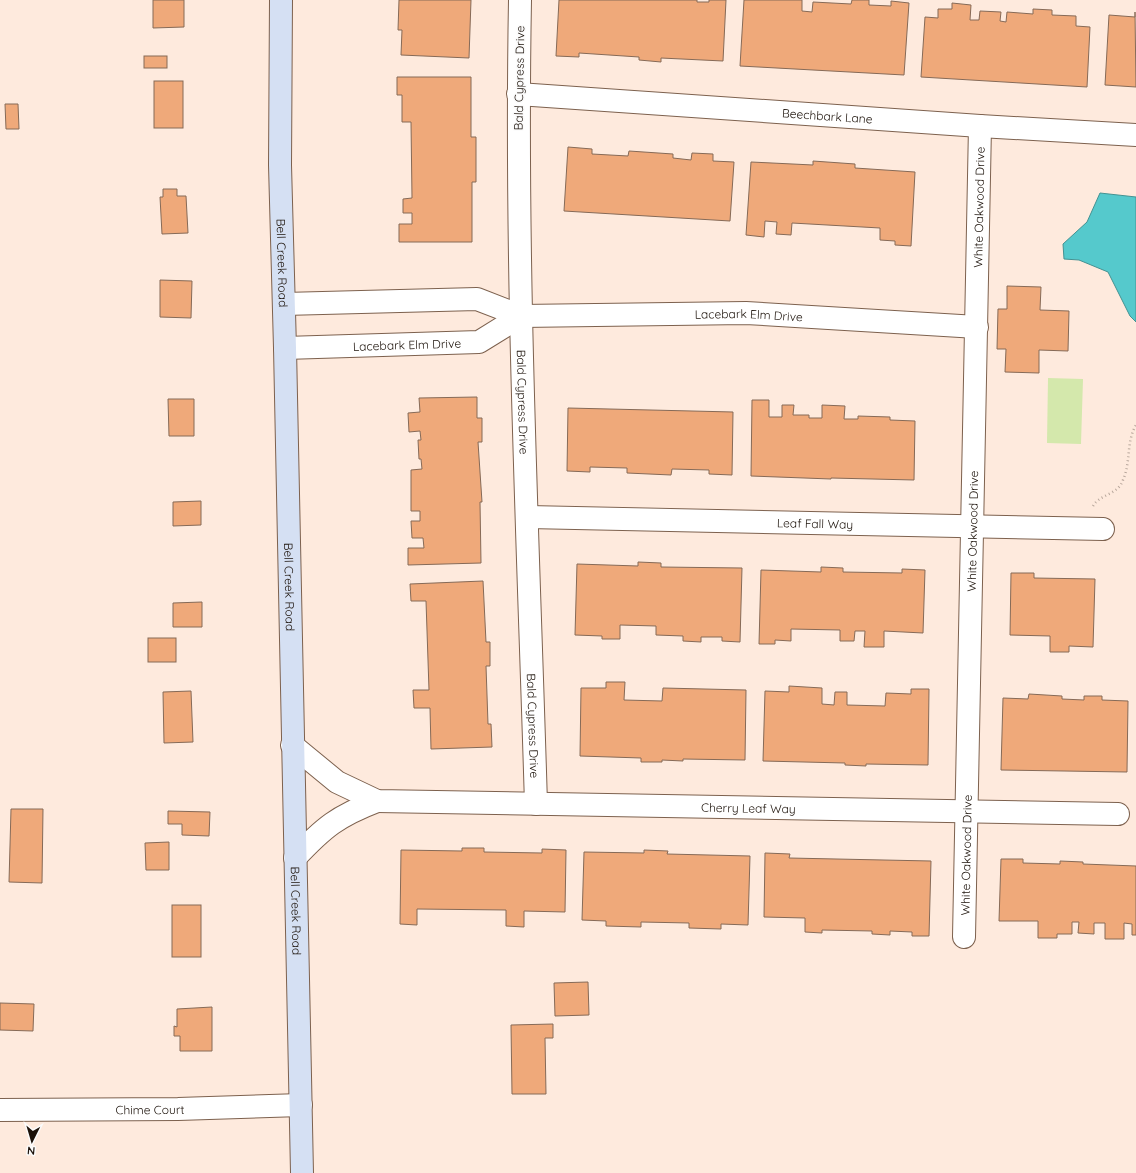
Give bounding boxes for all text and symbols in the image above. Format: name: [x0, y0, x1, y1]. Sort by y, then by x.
street label: Bald Cypress Drive: [511, 25, 527, 130]
street label: Beechbark Lane: [781, 105, 873, 126]
street label: White Oakwood Drive: [970, 146, 987, 268]
street label: Bell Creek Road: [274, 218, 291, 307]
street label: Lacebark Elm Drive: [694, 305, 803, 324]
street label: Lacebark Elm Drive: [353, 335, 462, 353]
street label: Bald Cypress Drive: [514, 349, 532, 455]
street label: White Oakwood Drive: [963, 470, 981, 592]
street label: Leaf Fall Way: [777, 515, 853, 531]
street label: Bell Creek Road: [282, 542, 298, 631]
street label: Bald Cypress Drive: [524, 673, 543, 779]
street label: White Oakwood Drive: [957, 794, 974, 916]
street label: Cherry Leaf Way: [701, 799, 796, 816]
street label: Bell Creek Road: [288, 866, 305, 955]
street label: Chime Court: [116, 1101, 185, 1117]
north arrow: [12, 1121, 52, 1161]
text: N: [26, 1144, 36, 1158]

